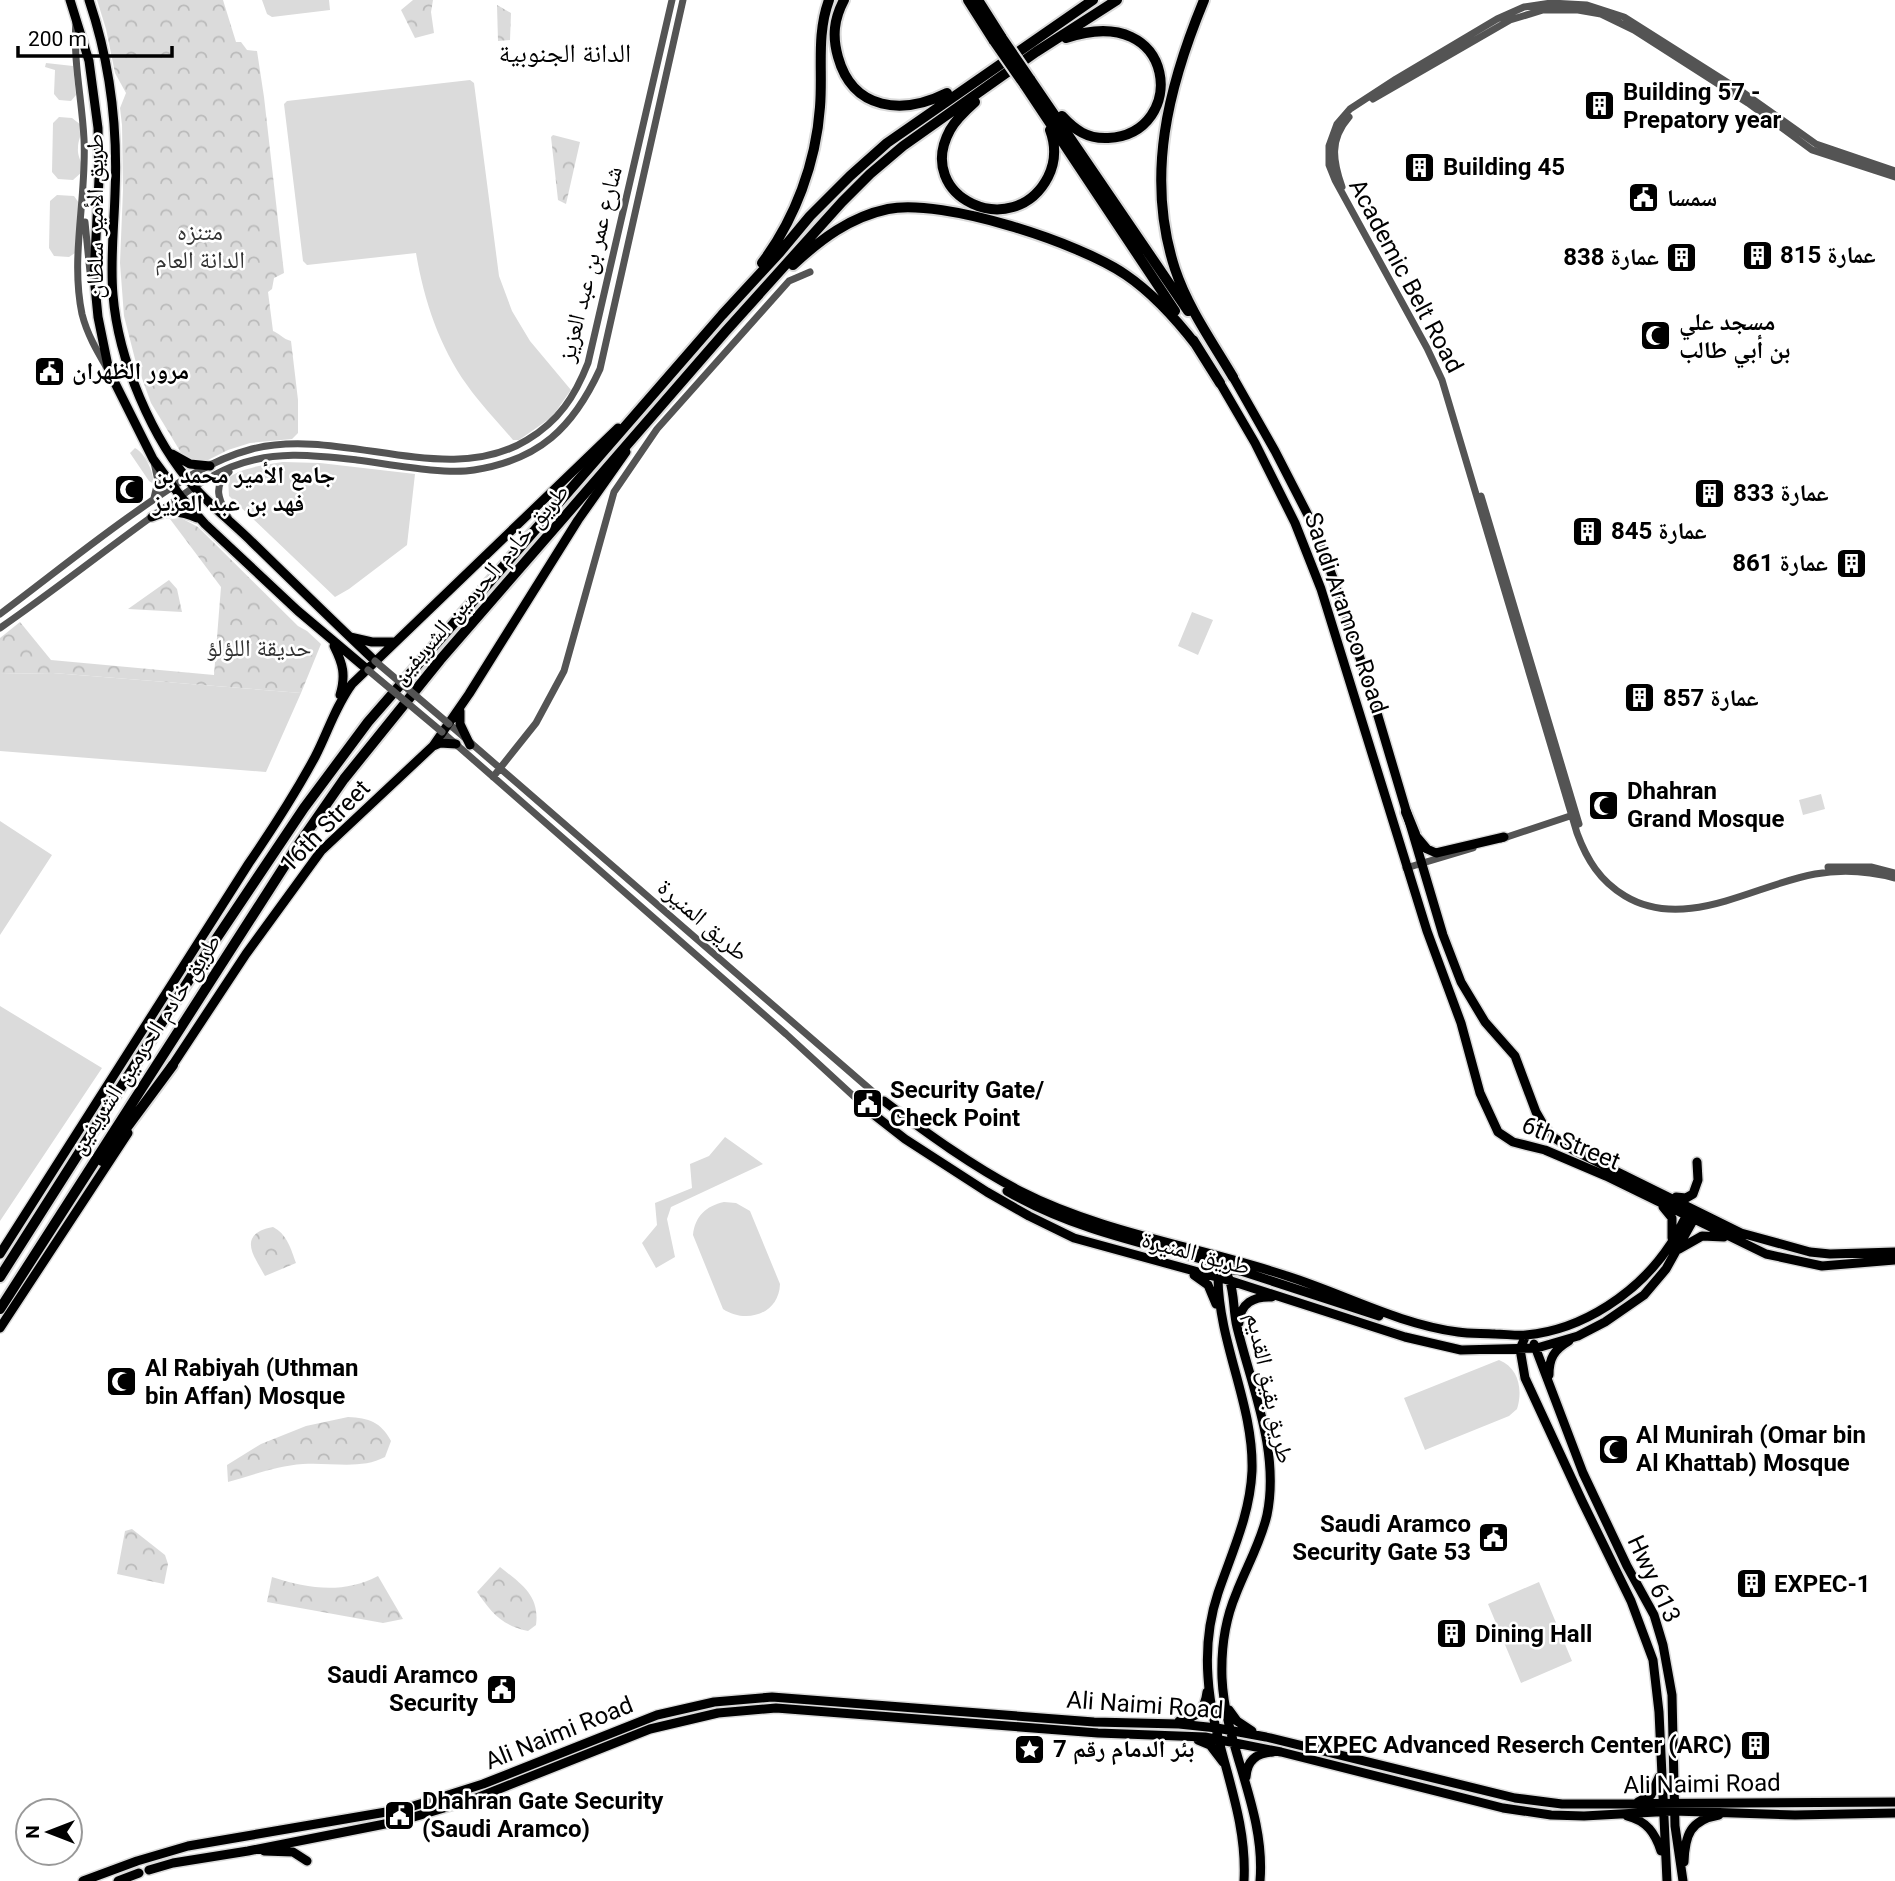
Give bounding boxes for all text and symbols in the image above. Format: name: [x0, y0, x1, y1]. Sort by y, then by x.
scale bar: [18, 14, 172, 58]
text: 200 m: [28, 27, 87, 51]
district label: الدانة الجنوبية: [499, 38, 631, 68]
place label: Building 57 - Prepatory year: [1623, 78, 1781, 134]
building icon: Building 57 - Prepatory year: [1583, 89, 1617, 123]
street label: طريق الأمير سلطان: [81, 133, 109, 299]
building icon: Building 45: [1403, 150, 1437, 184]
place label: Building 45: [1443, 153, 1565, 181]
street label: شارع عمر بن عبد العزيز: [552, 163, 629, 366]
street label: Academic Belt Road: [1343, 174, 1469, 378]
public building icon: سمسا: [1627, 181, 1661, 215]
place label: سمسا: [1667, 184, 1717, 212]
park label: متنزه الدانة العام: [155, 218, 245, 276]
building icon: عمارة 815: [1740, 238, 1774, 272]
building icon: عمارة 838: [1665, 240, 1699, 274]
place label: عمارة 815: [1780, 241, 1876, 269]
place label: عمارة 838: [1563, 243, 1659, 271]
place label: مسجد علي بن أبي طالب: [1679, 308, 1790, 369]
mosque icon: مسجد علي بن أبي طالب: [1639, 319, 1673, 353]
public building icon: مرور الظهران: [32, 354, 66, 388]
place label: مرور الظهران: [72, 357, 189, 385]
place label: جامع الأمير محمد بن فهد بن عبد العزيز: [152, 461, 335, 517]
mosque icon: جامع الأمير محمد بن فهد بن عبد العزيز: [113, 472, 147, 506]
building icon: عمارة 833: [1693, 476, 1727, 510]
street label: طريق خادم الحرمين الشريفين: [385, 478, 576, 691]
place label: عمارة 833: [1733, 479, 1829, 507]
street label: Saudi Aramco Road: [1298, 509, 1394, 717]
building icon: عمارة 845: [1571, 514, 1605, 548]
place label: عمارة 845: [1611, 517, 1707, 545]
building icon: عمارة 861: [1834, 546, 1868, 580]
place label: عمارة 861: [1732, 549, 1828, 577]
park label: حديقة اللؤلؤ: [206, 634, 312, 662]
building icon: عمارة 857: [1623, 681, 1657, 715]
place label: عمارة 857: [1663, 684, 1759, 712]
street label: 16th Street: [274, 774, 376, 878]
place label: Dhahran Grand Mosque: [1627, 777, 1784, 833]
mosque icon: Dhahran Grand Mosque: [1587, 788, 1621, 822]
street label: طريق المنيرة: [652, 873, 754, 967]
street label: طريق خادم الحرمين الشريفين: [63, 929, 228, 1160]
place label: Security Gate/ Check Point: [890, 1076, 1044, 1132]
public building icon: Security Gate/ Check Point: [850, 1087, 884, 1121]
street label: 6th Street: [1518, 1111, 1625, 1175]
street label: طريق المنيرة: [1139, 1225, 1253, 1281]
street label: طريق بقيق القديم: [1238, 1310, 1300, 1466]
place label: Al Rabiyah (Uthman bin Affan) Mosque: [145, 1354, 359, 1410]
mosque icon: Al Rabiyah (Uthman bin Affan) Mosque: [105, 1365, 139, 1399]
place label: Al Munirah (Omar bin Al Khattab) Mosque: [1636, 1421, 1866, 1477]
mosque icon: Al Munirah (Omar bin Al Khattab) Mosque: [1596, 1432, 1630, 1466]
place label: Saudi Aramco Security Gate 53: [1292, 1510, 1471, 1566]
public building icon: Saudi Aramco Security Gate 53: [1477, 1521, 1511, 1555]
street label: Hwy 613: [1622, 1531, 1686, 1627]
building icon: EXPEC-1: [1734, 1567, 1768, 1601]
place label: EXPEC-1: [1774, 1570, 1871, 1598]
building icon: Dining Hall: [1435, 1617, 1469, 1651]
place label: Dining Hall: [1475, 1620, 1592, 1648]
place label: Saudi Aramco Security: [327, 1661, 479, 1717]
public building icon: Saudi Aramco Security: [484, 1672, 518, 1706]
street label: Ali Naimi Road: [1066, 1686, 1224, 1724]
street label: Ali Naimi Road: [481, 1691, 637, 1775]
building icon: EXPEC Advanced Reserch Center (ARC): [1738, 1728, 1772, 1762]
place label: EXPEC Advanced Reserch Center (ARC): [1304, 1731, 1732, 1759]
place icon: بئر الدمام رقم 7: [1013, 1732, 1047, 1766]
place label: بئر الدمام رقم 7: [1053, 1735, 1194, 1766]
street label: Ali Naimi Road: [1623, 1769, 1781, 1799]
place label: Dhahran Gate Security (Saudi Aramco): [422, 1787, 664, 1843]
north arrow: [14, 1797, 84, 1867]
public building icon: Dhahran Gate Security (Saudi Aramco): [382, 1798, 416, 1832]
text: N: [21, 1825, 44, 1839]

